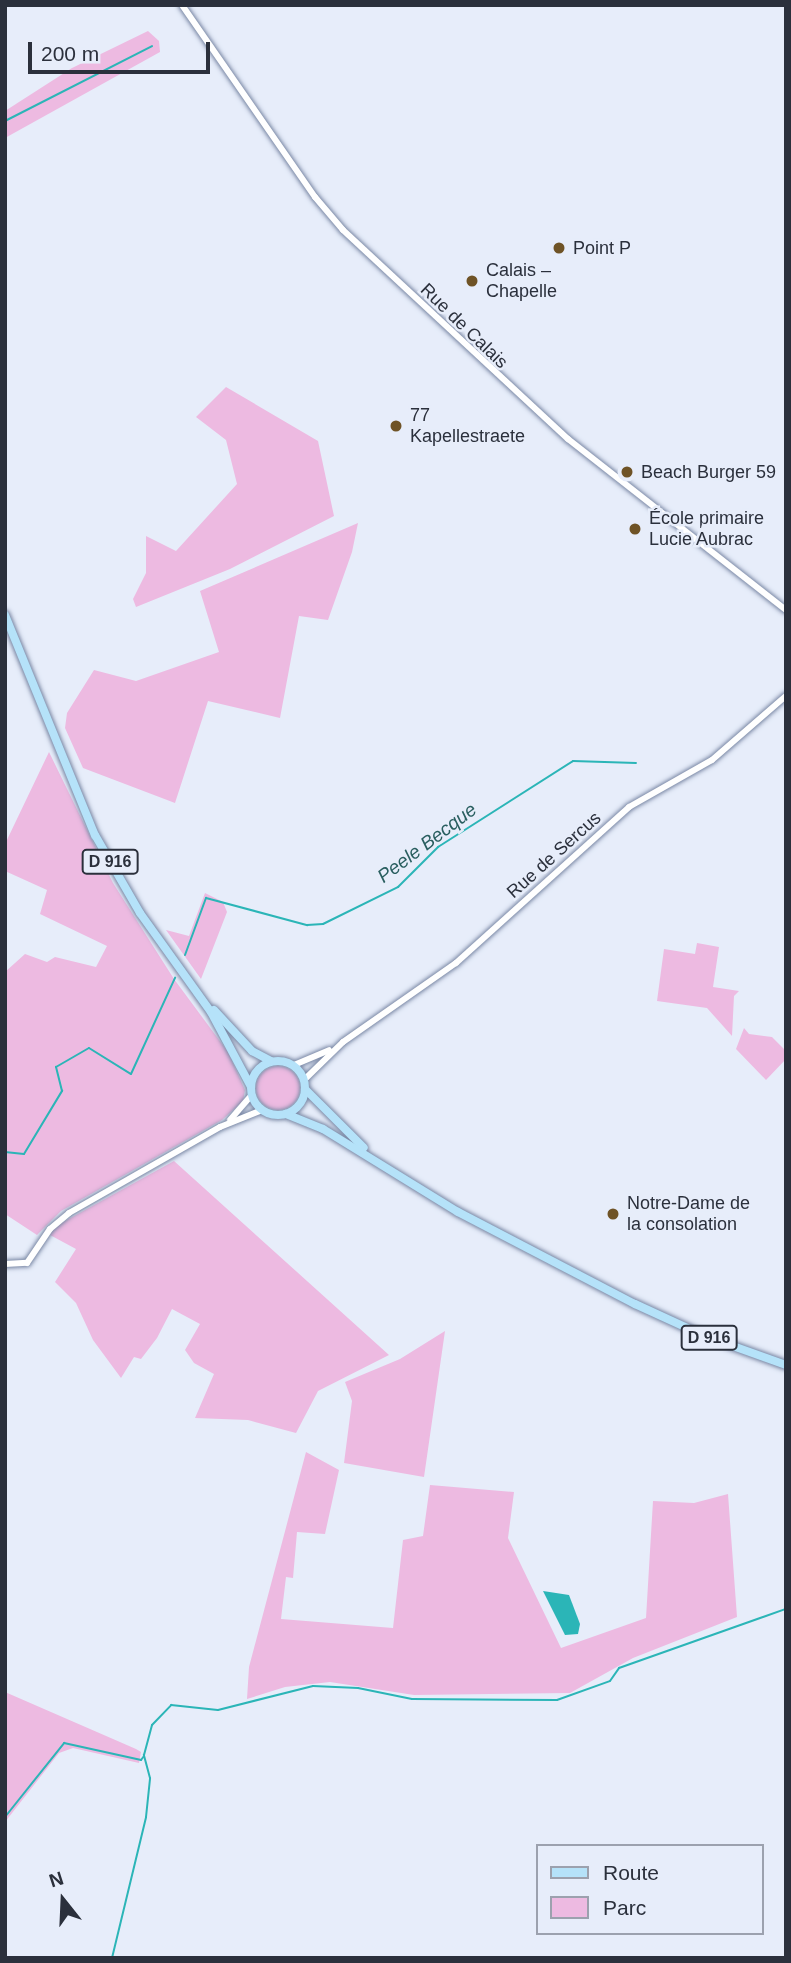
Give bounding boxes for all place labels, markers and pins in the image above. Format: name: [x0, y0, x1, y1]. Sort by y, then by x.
place label: Point P: [573, 237, 631, 259]
marker: Point P: [551, 240, 567, 256]
place label: Calais – Chapelle: [486, 260, 557, 302]
marker: Calais – Chapelle: [464, 273, 480, 289]
place label: 77 Kapellestraete: [410, 405, 525, 448]
marker: 77 Kapellestraete: [388, 418, 404, 434]
place label: Beach Burger 59: [641, 461, 776, 483]
marker: Beach Burger 59: [619, 464, 635, 480]
place label: École primaire Lucie Aubrac: [649, 508, 764, 550]
marker: École primaire Lucie Aubrac: [627, 521, 643, 537]
place label: Notre-Dame de la consolation: [627, 1193, 750, 1236]
marker: Notre-Dame de la consolation: [605, 1206, 621, 1222]

